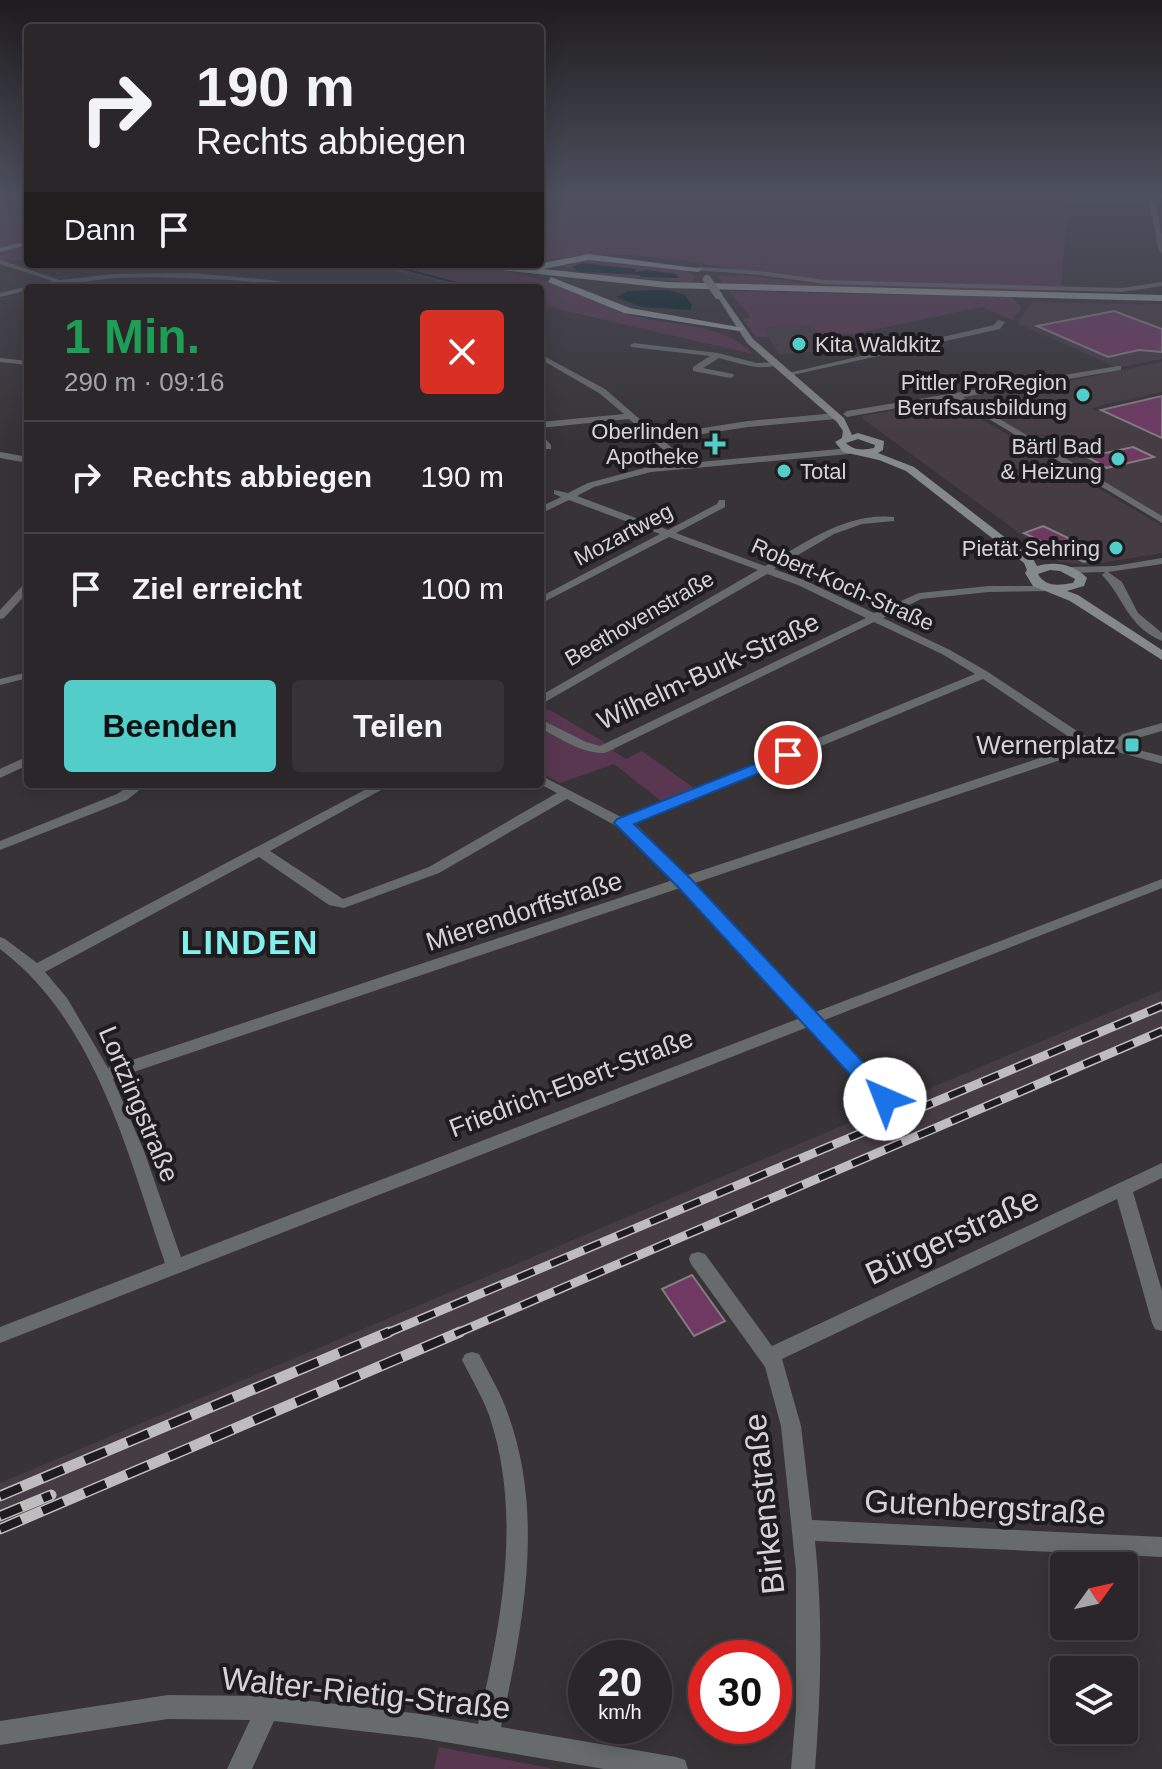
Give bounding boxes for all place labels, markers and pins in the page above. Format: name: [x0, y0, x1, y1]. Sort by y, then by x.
place label: Kita Waldkitz: [815, 332, 941, 357]
marker: Kita Waldkitz: [790, 335, 808, 353]
place label: Pittler ProRegion Berufsausbildung: [897, 370, 1067, 420]
marker: Pittler ProRegion Berufsausbildung: [1074, 386, 1092, 404]
place label: Oberlinden Apotheke: [591, 419, 699, 469]
place label: Bärtl Bad & Heizung: [1000, 434, 1102, 484]
marker: Oberlinden Apotheke: [706, 435, 724, 453]
marker: Bärtl Bad & Heizung: [1109, 450, 1127, 468]
place label: Total: [800, 459, 846, 484]
marker: Total: [775, 462, 793, 480]
place label: Pietät Sehring: [962, 536, 1100, 561]
marker: Pietät Sehring: [1107, 539, 1125, 557]
pin: [754, 721, 822, 789]
place label: Wernerplatz: [976, 730, 1116, 760]
marker: Wernerplatz: [1123, 736, 1141, 754]

